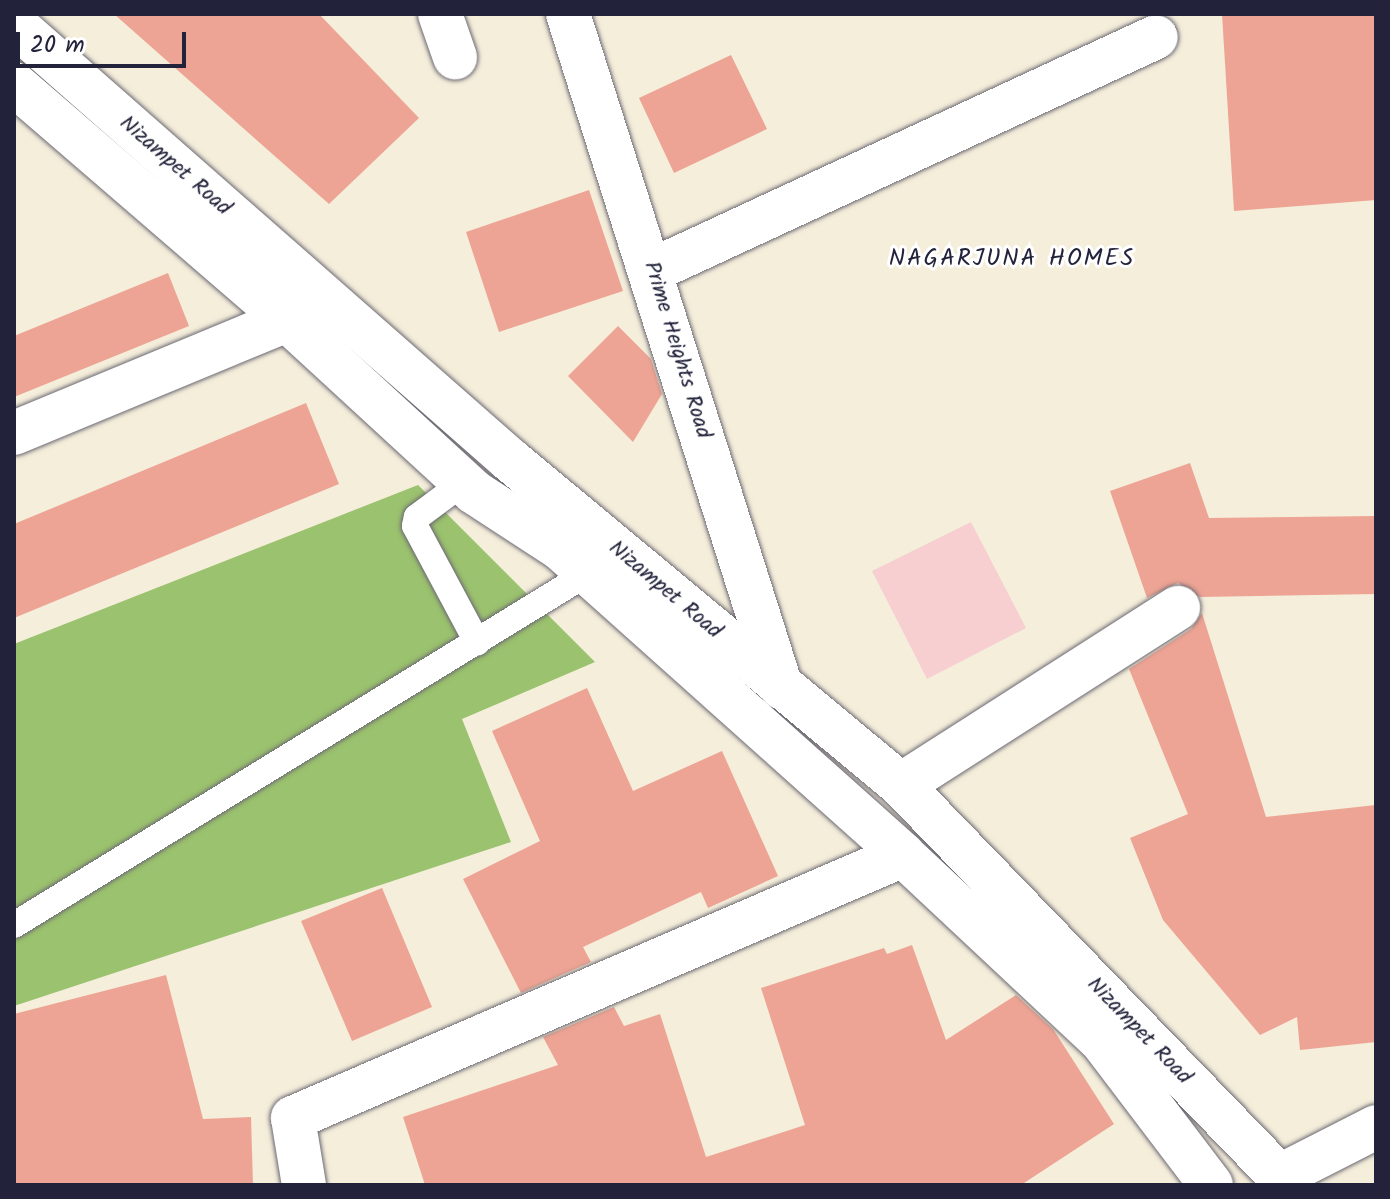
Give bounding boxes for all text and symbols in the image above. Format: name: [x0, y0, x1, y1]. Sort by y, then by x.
scale bar: [20, 16, 190, 66]
text: 20 m: [30, 26, 85, 65]
street label: Nizampet Road: [114, 110, 236, 222]
district label: NAGARJUNA HOMES: [889, 245, 1135, 273]
street label: Prime Heights Road: [638, 258, 716, 442]
street label: Nizampet Road: [603, 535, 727, 645]
street label: Nizampet Road: [1081, 972, 1197, 1090]

